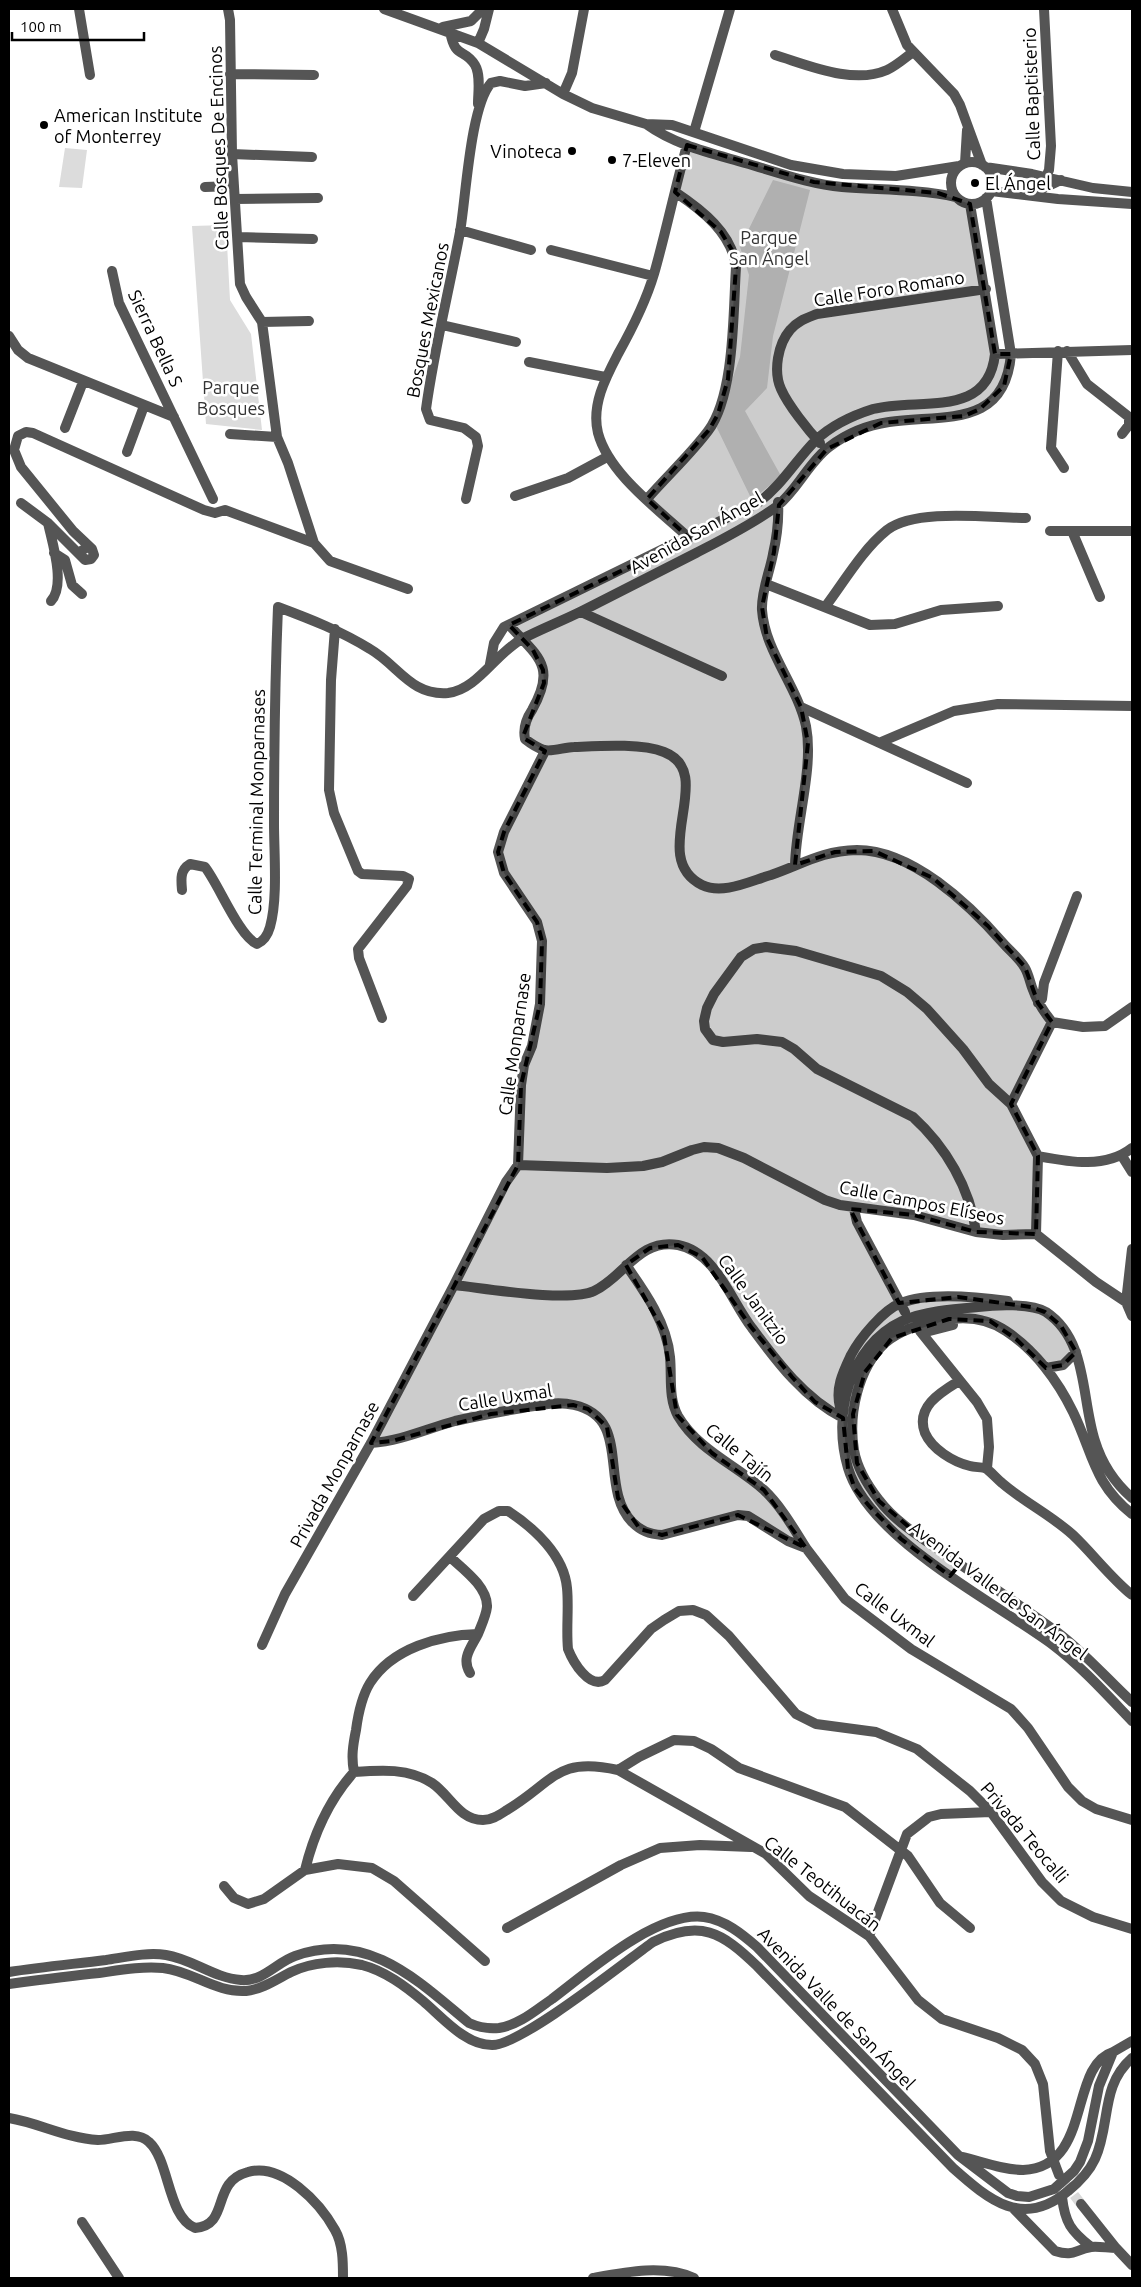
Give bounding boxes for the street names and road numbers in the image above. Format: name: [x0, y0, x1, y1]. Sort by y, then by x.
street label: Calle Baptisterio: [1019, 27, 1043, 161]
street label: Calle Bosques De Encinos: [204, 45, 232, 251]
street label: Bosques Mexicanos: [402, 241, 452, 399]
street label: Calle Foro Romano: [812, 266, 966, 310]
street label: Sierra Bella S: [125, 286, 187, 390]
street label: Avenida San Ángel: [626, 486, 766, 577]
street label: Calle Terminal Monparnases: [244, 689, 268, 915]
street label: Calle Monparnase: [494, 971, 534, 1117]
street label: Calle Campos Elíseos: [838, 1176, 1007, 1228]
street label: Calle Janitzio: [715, 1250, 793, 1348]
street label: Calle Uxmal: [457, 1380, 554, 1414]
street label: Privada Monparnase: [285, 1397, 383, 1551]
street label: Calle Tajín: [702, 1419, 778, 1485]
street label: Avenida Valle de San Ángel: [906, 1516, 1093, 1664]
street label: Calle Uxmal: [851, 1578, 939, 1651]
street label: Privada Teocalli: [977, 1778, 1073, 1886]
street label: Calle Teotihuacán: [761, 1831, 885, 1935]
street label: Avenida Valle de San Ángel: [754, 1922, 921, 2093]

